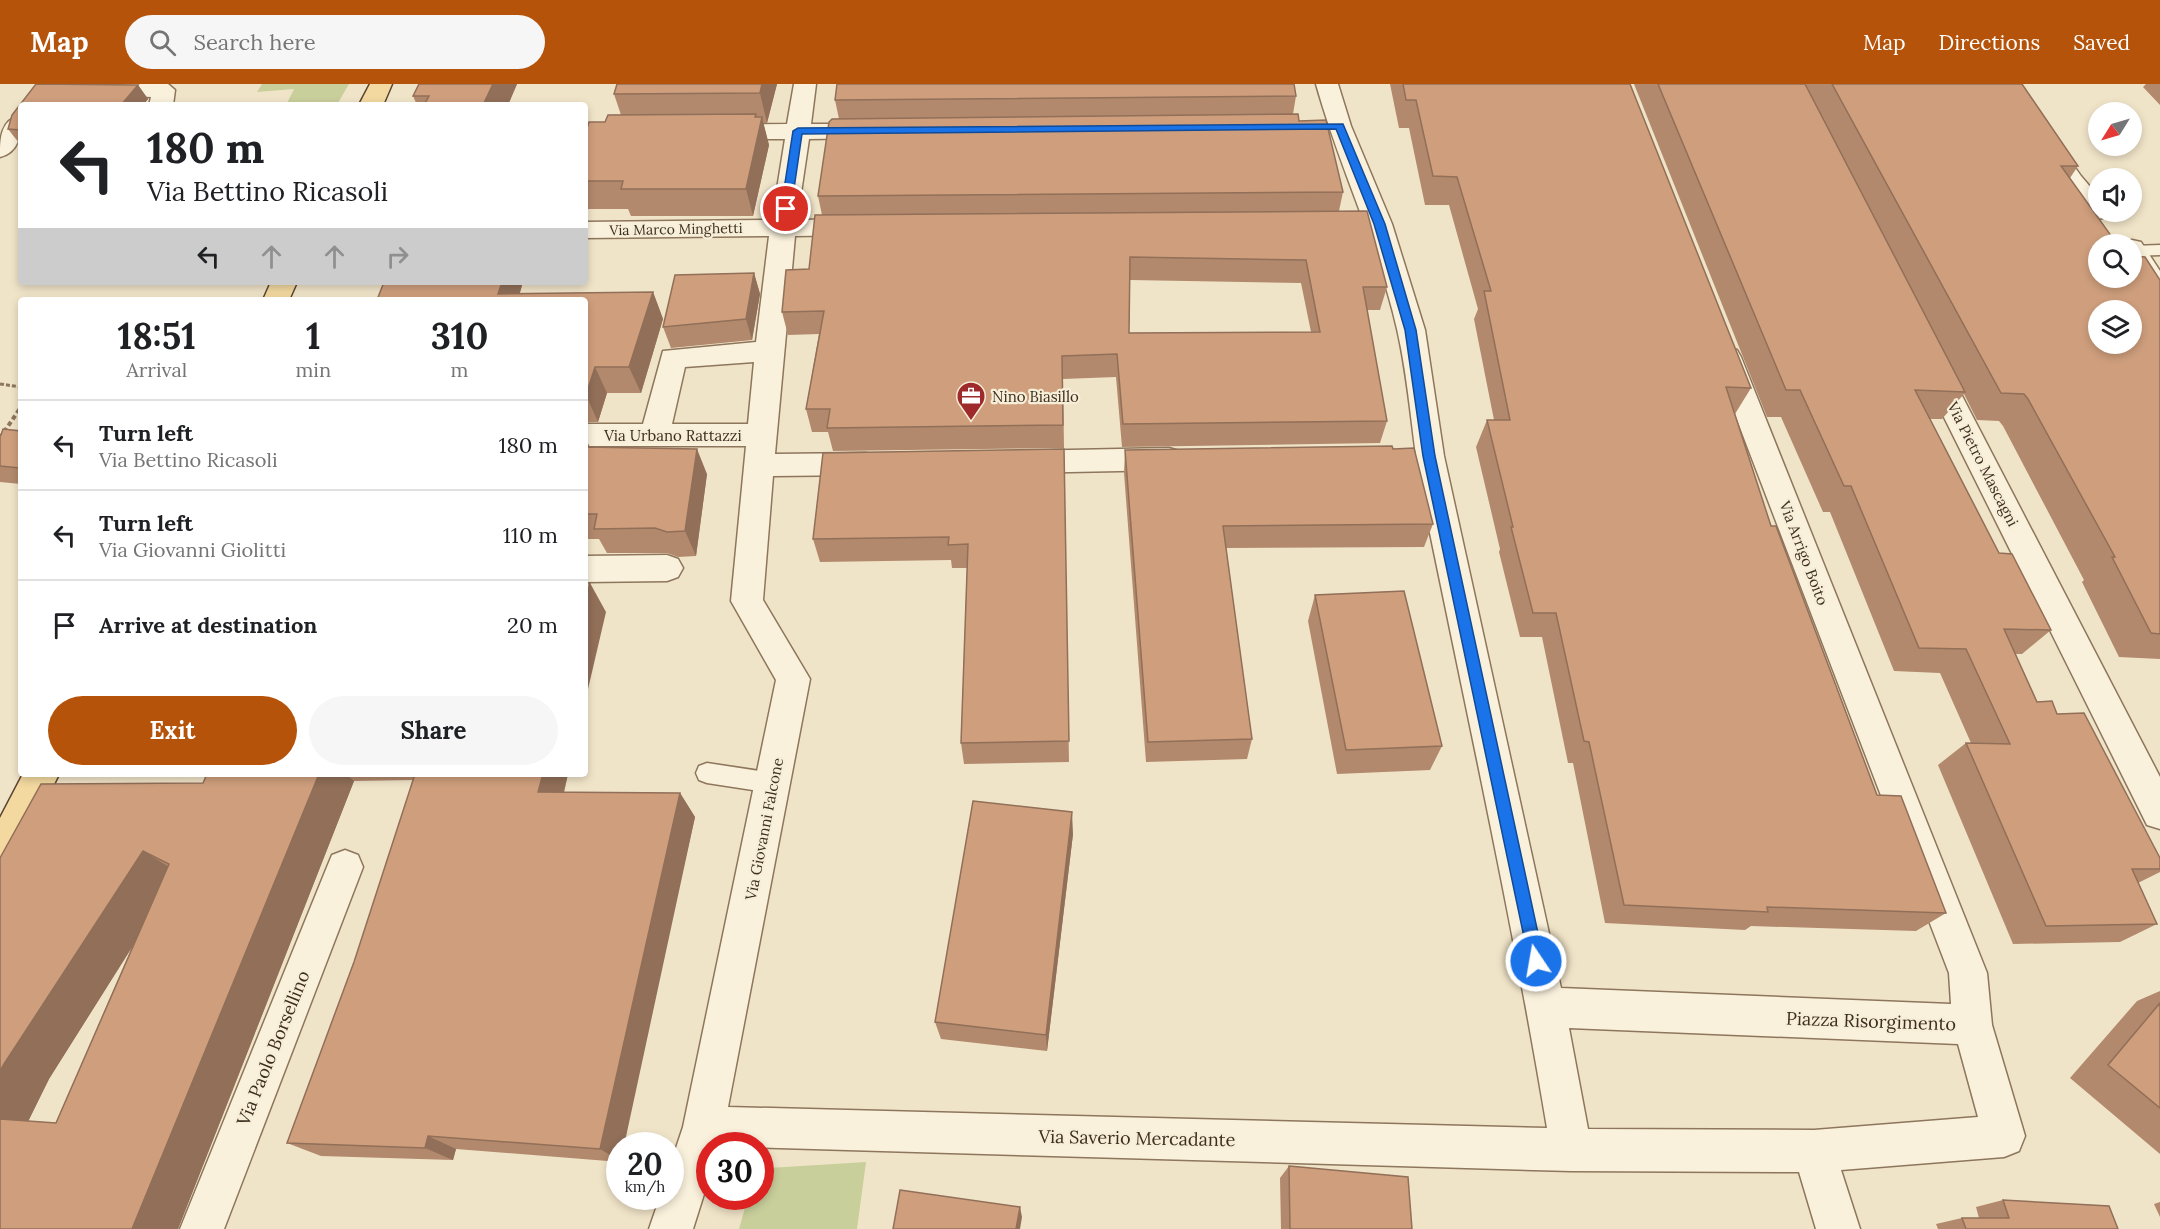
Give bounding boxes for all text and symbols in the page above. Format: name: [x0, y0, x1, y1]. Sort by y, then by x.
search box: [125, 15, 545, 69]
text: Map: [30, 24, 89, 60]
icon: search: [146, 26, 179, 59]
text: Search here: [194, 28, 316, 56]
text: Map: [1863, 29, 1906, 56]
text: Directions: [1939, 29, 2040, 56]
text: Saved: [2073, 29, 2130, 56]
north arrow: [2088, 102, 2142, 156]
map controls: [2088, 102, 2142, 354]
text: 180 m: [147, 121, 264, 175]
icon: left: [48, 126, 126, 204]
button: sound: [2088, 168, 2142, 222]
text: Via Bettino Ricasoli: [147, 174, 388, 208]
pin: [760, 183, 811, 234]
icon: arrive: [769, 192, 802, 225]
street label: Via Marco Minghetti: [608, 219, 743, 239]
button: search: [2088, 234, 2142, 288]
icon: left: [192, 240, 225, 273]
icon: ahead: [255, 240, 288, 273]
icon: ahead: [318, 240, 351, 273]
icon: right: [381, 240, 414, 273]
button: layers: [2088, 300, 2142, 354]
text: 18:51: [118, 313, 196, 359]
text: 1: [306, 313, 321, 359]
text: 310: [431, 313, 488, 359]
text: Arrival: [126, 357, 187, 382]
text: min: [295, 357, 331, 382]
text: m: [451, 357, 468, 382]
office icon: Nino Biasillo: [955, 380, 987, 422]
place label: Nino Biasillo: [992, 387, 1079, 406]
street label: Via Pietro Mascagni: [1943, 398, 2023, 530]
text: Turn left: [99, 419, 193, 447]
street label: Via Urbano Rattazzi: [603, 426, 742, 445]
icon: left: [48, 429, 81, 462]
text: 180 m: [499, 431, 558, 459]
text: Via Bettino Ricasoli: [99, 447, 278, 472]
street label: Via Arrigo Boito: [1775, 497, 1833, 608]
text: Turn left: [99, 509, 193, 537]
icon: left: [48, 519, 81, 552]
text: 110 m: [503, 521, 558, 549]
text: Via Giovanni Giolitti: [99, 537, 286, 562]
icon: arrive: [48, 609, 81, 642]
text: Arrive at destination: [99, 611, 317, 639]
text: 20 m: [507, 611, 558, 639]
button: Exit: [48, 696, 297, 765]
button: Share: [309, 696, 558, 765]
street label: Via Giovanni Falcone: [741, 756, 787, 903]
position arrow: [1504, 929, 1568, 993]
street label: Via Paolo Borsellino: [231, 967, 315, 1130]
street label: Piazza Risorgimento: [1786, 1007, 1956, 1035]
street label: Via Saverio Mercadante: [1037, 1125, 1236, 1151]
speed limit sign: 30: [696, 1132, 774, 1210]
text: 20: [627, 1145, 663, 1183]
text: km/h: [625, 1177, 665, 1196]

